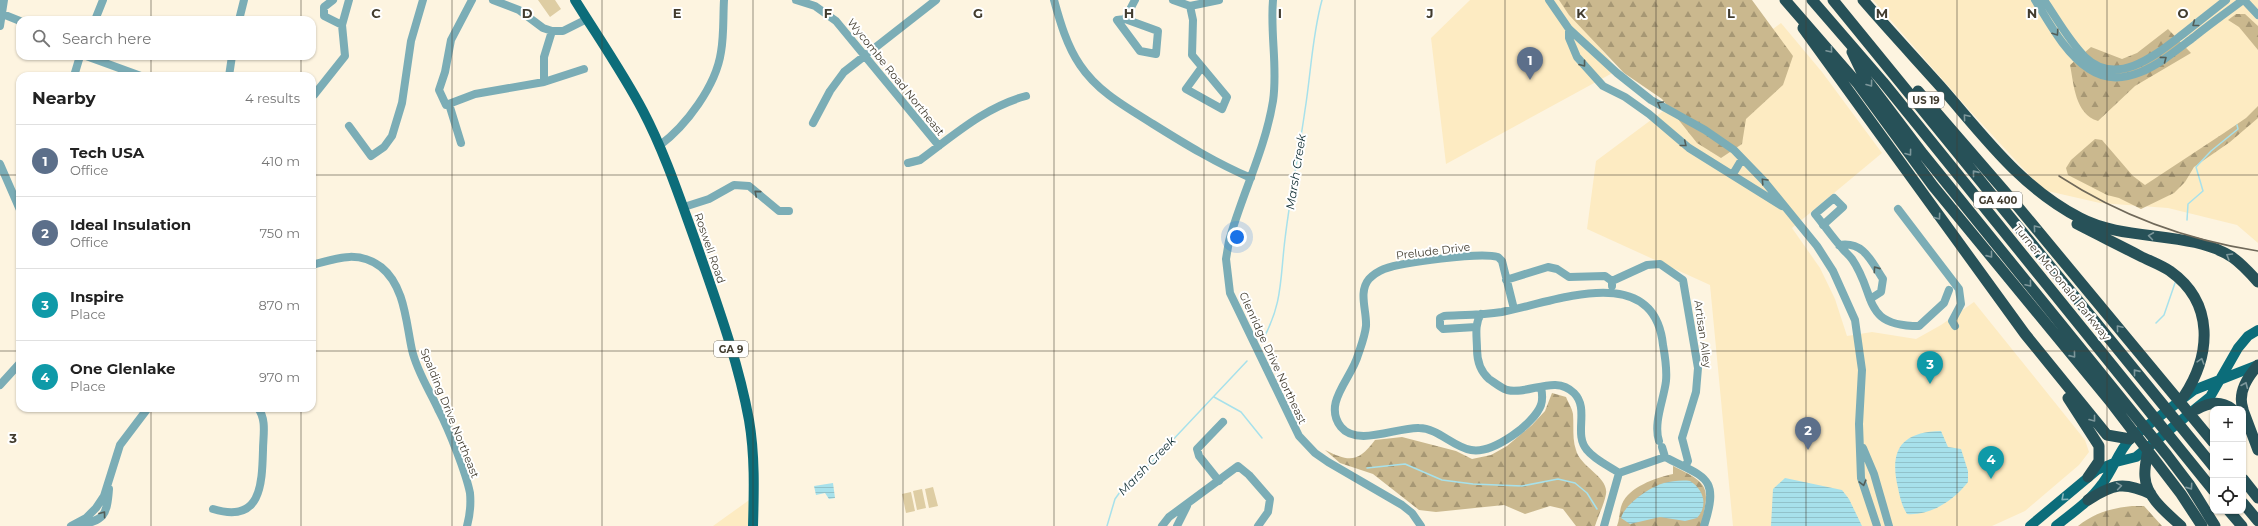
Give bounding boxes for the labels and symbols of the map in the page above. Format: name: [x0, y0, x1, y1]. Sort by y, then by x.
text: C: [371, 5, 381, 21]
text: D: [522, 5, 533, 21]
text: E: [673, 5, 682, 21]
text: F: [824, 5, 832, 21]
text: G: [973, 5, 983, 21]
text: H: [1124, 5, 1134, 21]
text: I: [1278, 5, 1282, 21]
text: J: [1425, 5, 1434, 21]
text: K: [1576, 5, 1586, 21]
text: L: [1727, 5, 1735, 21]
text: M: [1876, 5, 1888, 21]
text: N: [2027, 5, 2037, 21]
text: O: [2178, 5, 2189, 21]
street label: Wycombe Road Northeast: [844, 16, 948, 139]
one-way arrow: [2193, 19, 2200, 26]
one-way arrow: [2051, 28, 2058, 35]
one-way arrow: [1825, 45, 1832, 53]
pin: 1: [1517, 47, 1543, 80]
one-way arrow: [2160, 57, 2167, 64]
one-way arrow: [1578, 60, 1585, 67]
one-way arrow: [1865, 79, 1872, 86]
road number: US 19: [1908, 92, 1944, 108]
one-way arrow: [1657, 102, 1664, 109]
one-way arrow: [1963, 114, 1970, 121]
water label: Marsh Creek: [1282, 132, 1309, 211]
one-way arrow: [1679, 139, 1687, 146]
one-way arrow: [1904, 149, 1911, 156]
one-way arrow: [1973, 170, 1980, 177]
one-way arrow: [1761, 178, 1768, 186]
one-way arrow: [754, 190, 762, 197]
road number: GA 400: [1974, 192, 2022, 208]
street label: Roswell Road: [691, 211, 729, 285]
one-way arrow: [1933, 212, 1940, 219]
street label: Turner McDonald Parkway: [2011, 221, 2113, 343]
one-way arrow: [2033, 226, 2040, 233]
your location: [1227, 227, 1247, 247]
one-way arrow: [2148, 232, 2154, 241]
street label: Prelude Drive: [1395, 239, 1471, 263]
one-way arrow: [1985, 250, 1992, 257]
one-way arrow: [2226, 253, 2233, 261]
one-way arrow: [1874, 266, 1881, 273]
one-way arrow: [2024, 280, 2031, 287]
street label: Glenridge Drive Northeast: [1236, 290, 1310, 427]
street label: Artisan Alley: [1691, 299, 1715, 369]
one-way arrow: [2117, 326, 2124, 333]
road number: GA 9: [714, 341, 748, 357]
street label: Spalding Drive Northeast: [418, 346, 483, 480]
one-way arrow: [2068, 350, 2075, 357]
pin: 3: [1917, 351, 1943, 384]
one-way arrow: [2196, 358, 2205, 365]
one-way arrow: [2134, 369, 2141, 376]
one-way arrow: [2240, 382, 2248, 389]
one-way arrow: [2089, 415, 2096, 422]
pin: 2: [1795, 417, 1821, 450]
text: 3: [8, 430, 17, 446]
water label: Marsh Creek: [1115, 432, 1179, 498]
pin: 4: [1978, 446, 2004, 479]
one-way arrow: [1858, 479, 1867, 486]
one-way arrow: [2116, 482, 2122, 491]
one-way arrow: [2185, 482, 2192, 489]
one-way arrow: [2062, 493, 2069, 500]
one-way arrow: [98, 512, 105, 519]

